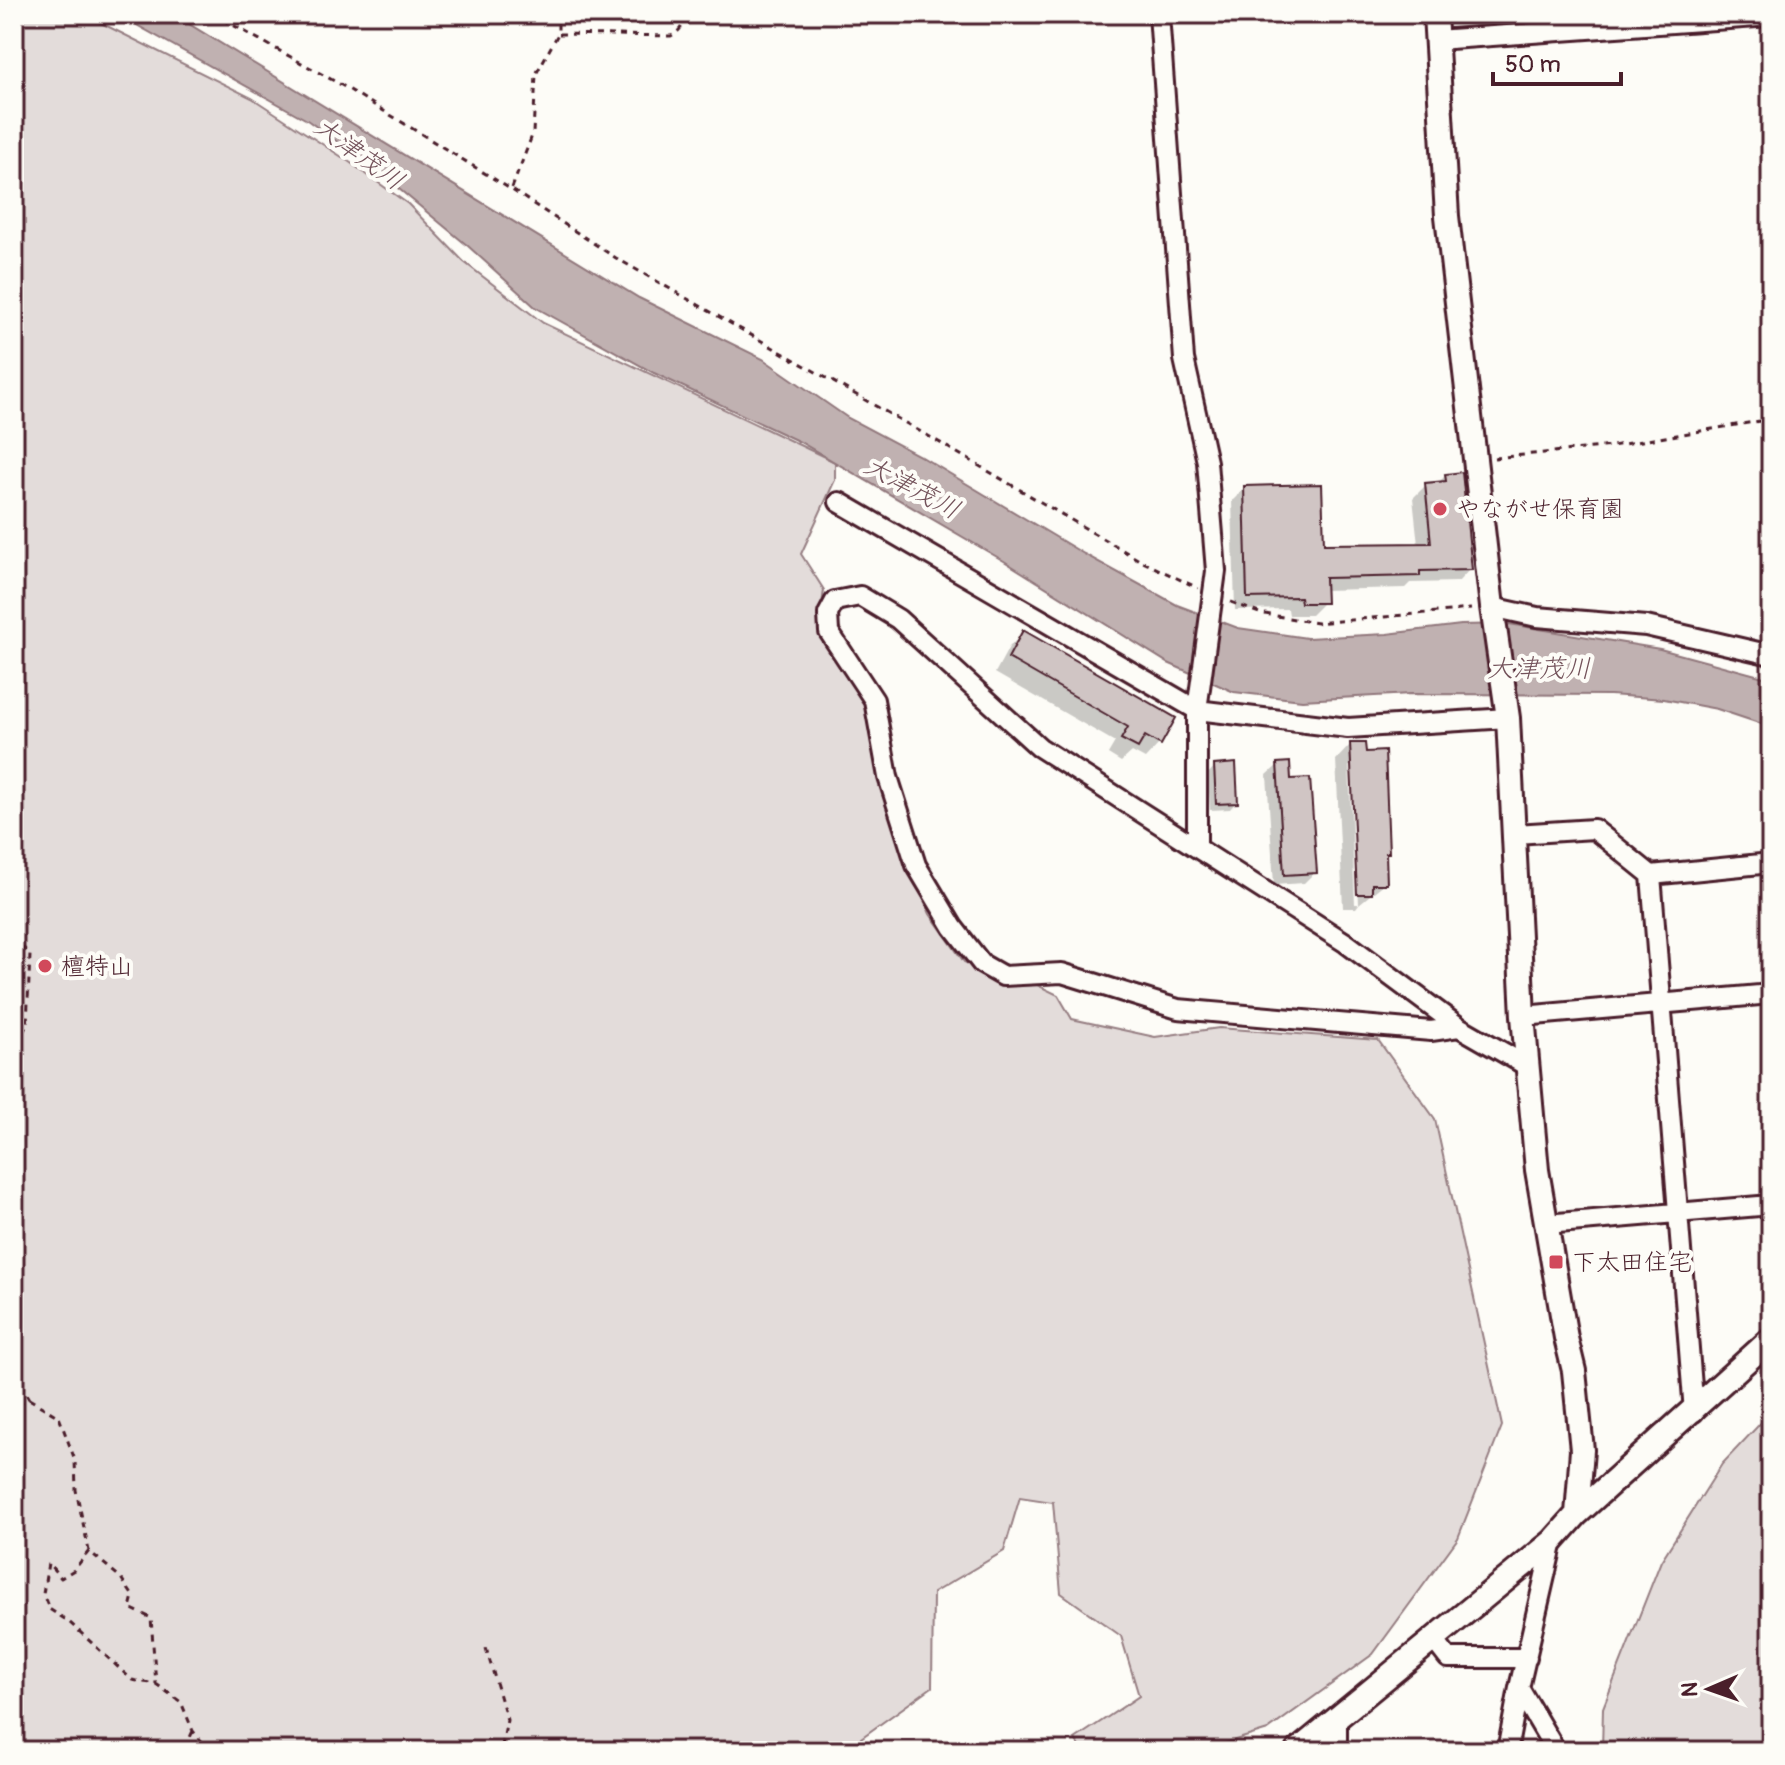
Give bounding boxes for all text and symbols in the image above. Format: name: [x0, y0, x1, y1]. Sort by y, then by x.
scale bar: [1493, 36, 1621, 86]
text: 50 m: [1505, 50, 1561, 79]
water label: 大津茂川: [308, 110, 410, 198]
water label: 大津茂川: [859, 449, 965, 527]
place label: やながせ保育園: [1456, 495, 1624, 524]
marker: やながせ保育園: [1431, 500, 1449, 518]
water label: 大津茂川: [1487, 653, 1591, 685]
place label: 檀特山: [61, 952, 133, 981]
marker: 檀特山: [36, 957, 54, 975]
place label: 下太田住宅: [1572, 1248, 1692, 1277]
marker: 下太田住宅: [1547, 1253, 1565, 1271]
north arrow: [1669, 1649, 1749, 1729]
text: N: [1676, 1682, 1704, 1698]

